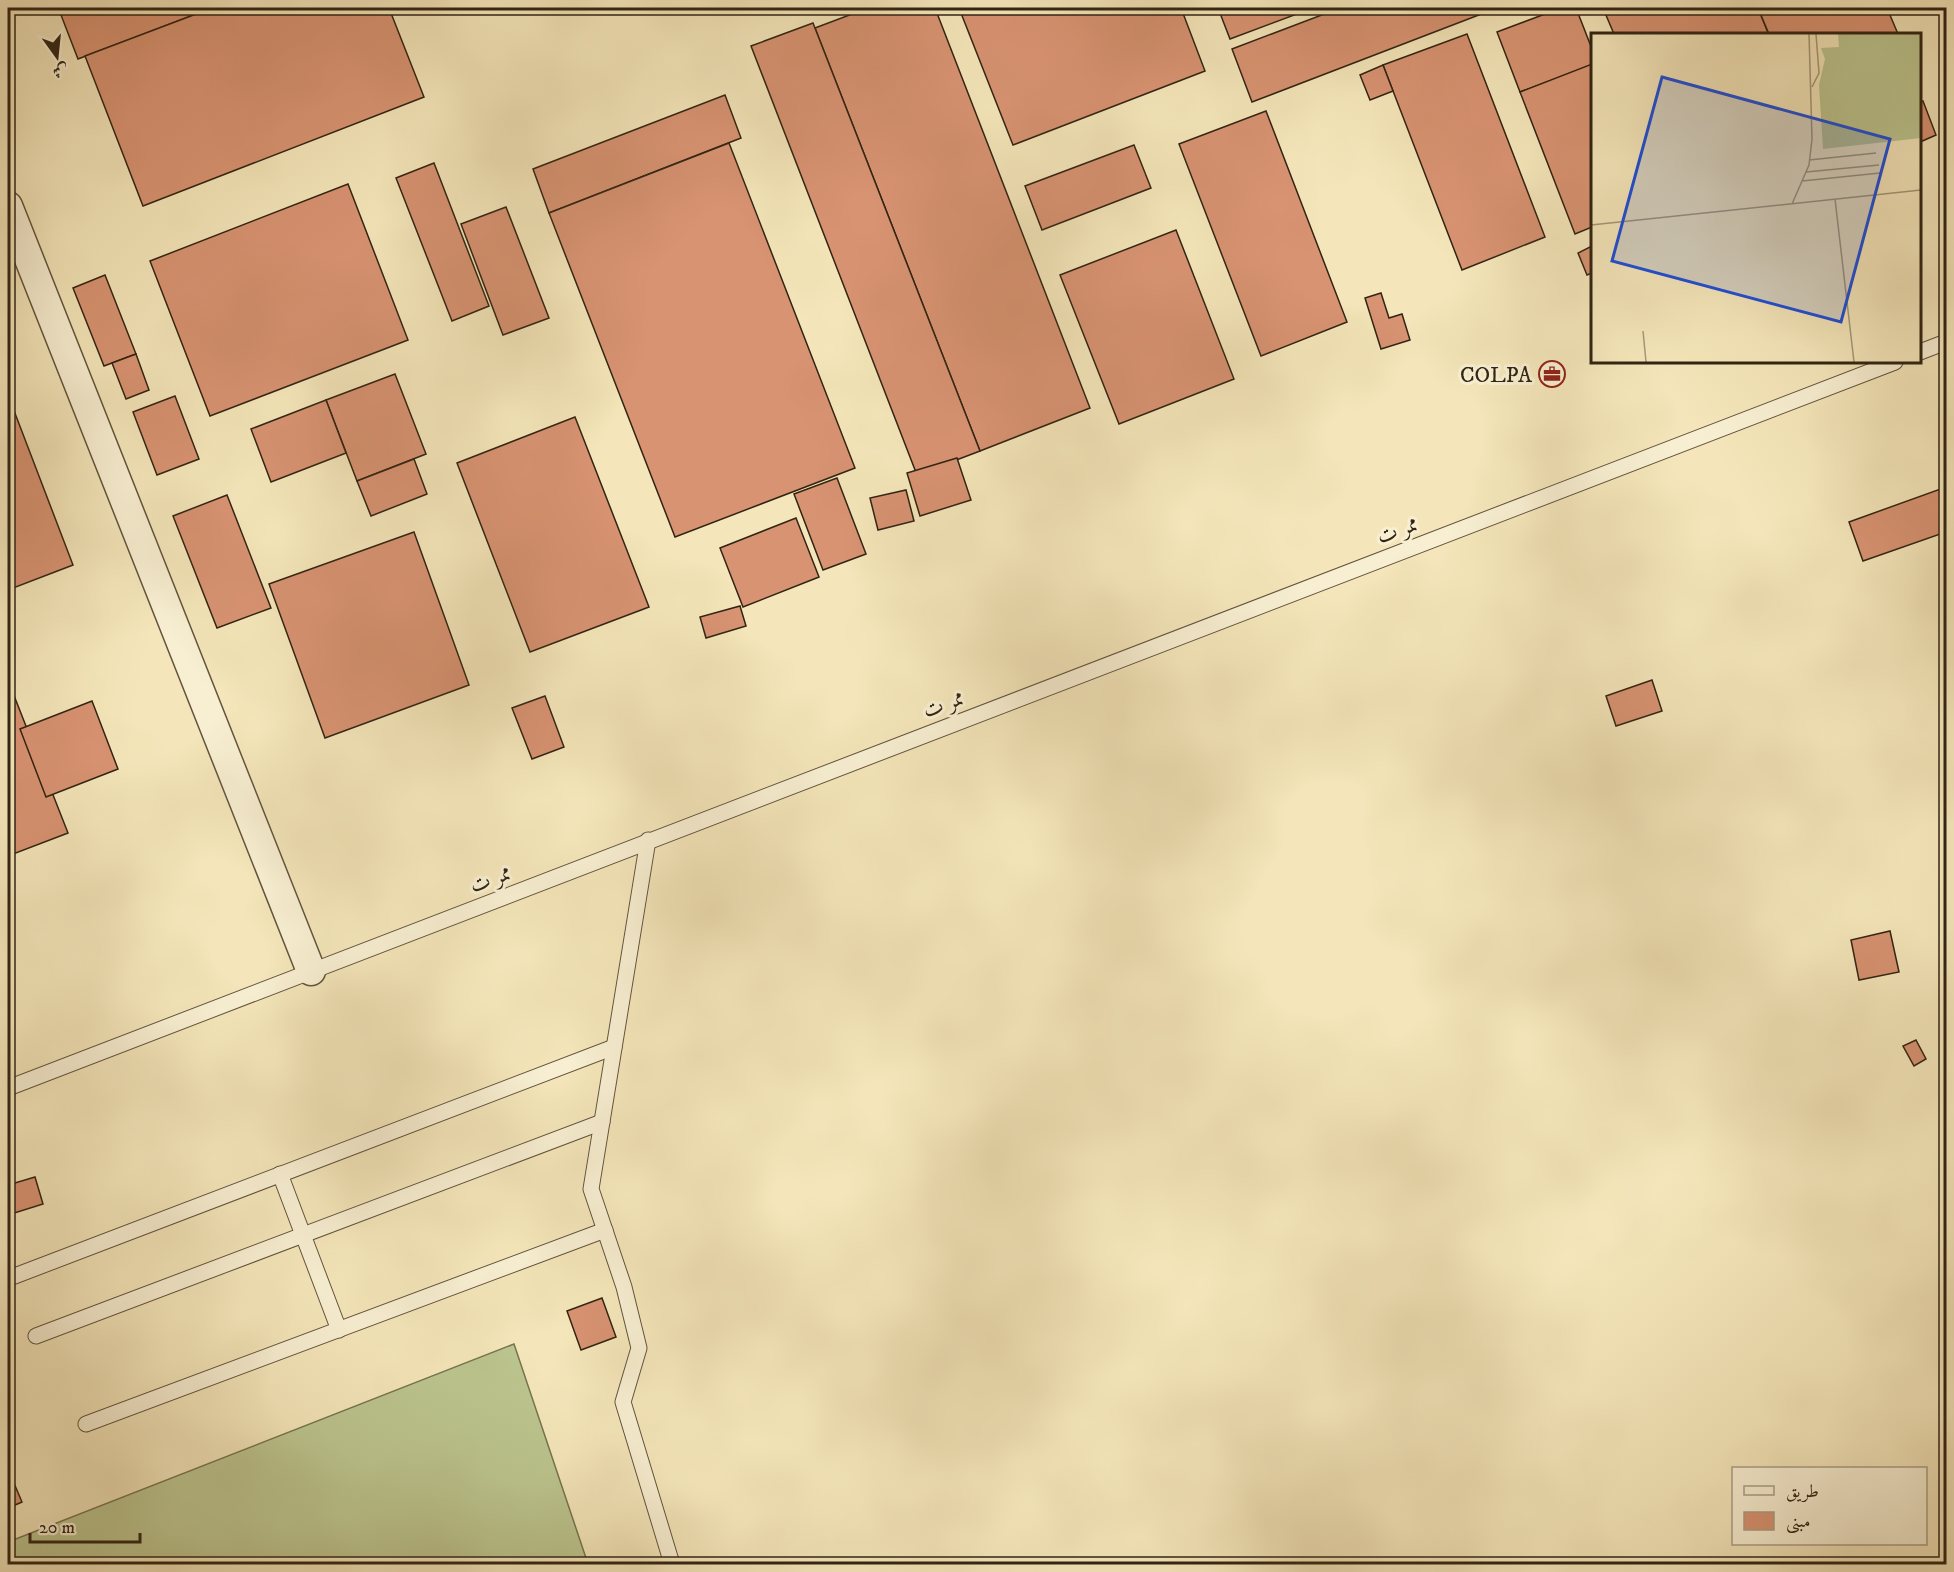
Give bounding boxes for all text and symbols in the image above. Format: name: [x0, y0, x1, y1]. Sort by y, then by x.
north arrow: [27, 27, 87, 87]
inset map: [1591, 33, 1921, 363]
text: ش: [50, 59, 71, 82]
office icon: COLPA: [1537, 359, 1567, 389]
place label: COLPA: [1460, 362, 1533, 389]
street label: ممر ت: [1373, 510, 1422, 551]
street label: ممر ت: [919, 684, 968, 725]
street label: ممر ت: [466, 859, 515, 900]
legend: [1732, 1467, 1927, 1545]
text: طريق: [1786, 1481, 1819, 1503]
scale bar: [30, 1506, 140, 1544]
text: مبنى: [1786, 1511, 1811, 1534]
text: 20 m: [39, 1517, 75, 1539]

